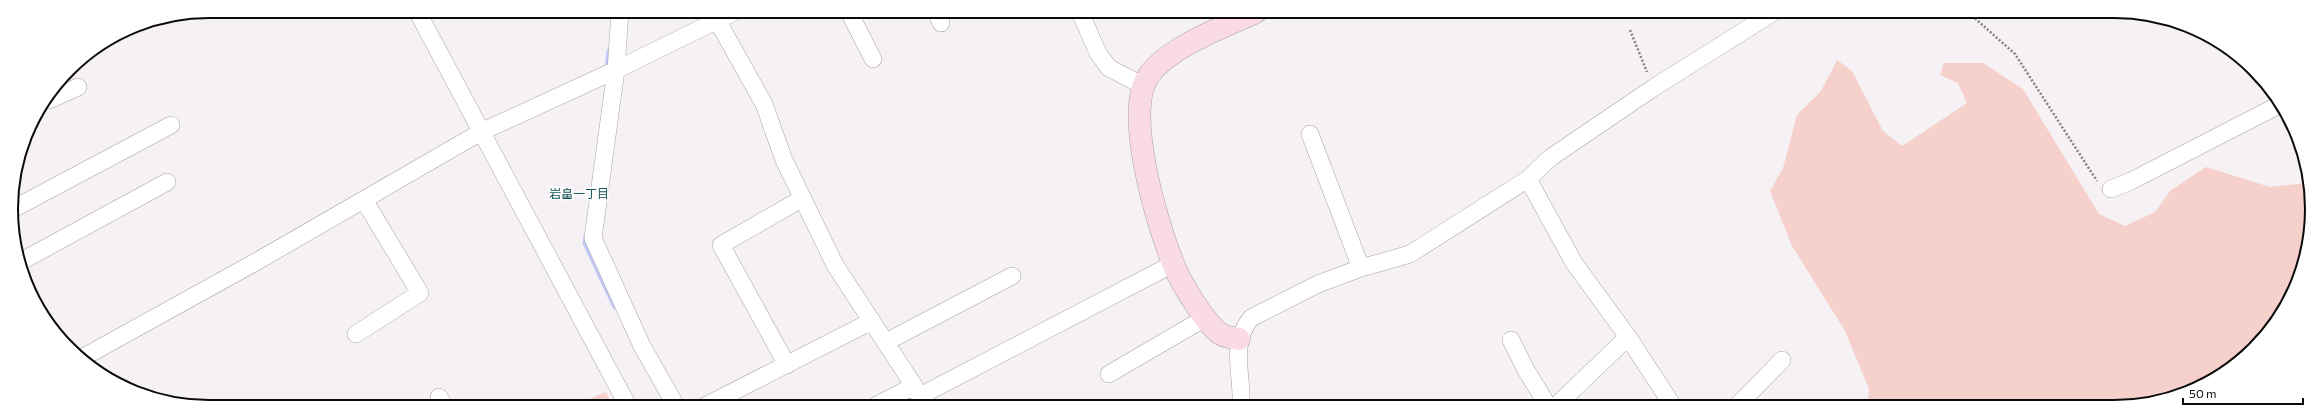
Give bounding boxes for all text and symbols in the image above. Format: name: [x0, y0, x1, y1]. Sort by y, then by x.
district label: 岩畠一丁目: [549, 186, 609, 200]
scale bar: [2183, 380, 2303, 406]
text: 50 m: [2189, 386, 2217, 400]

